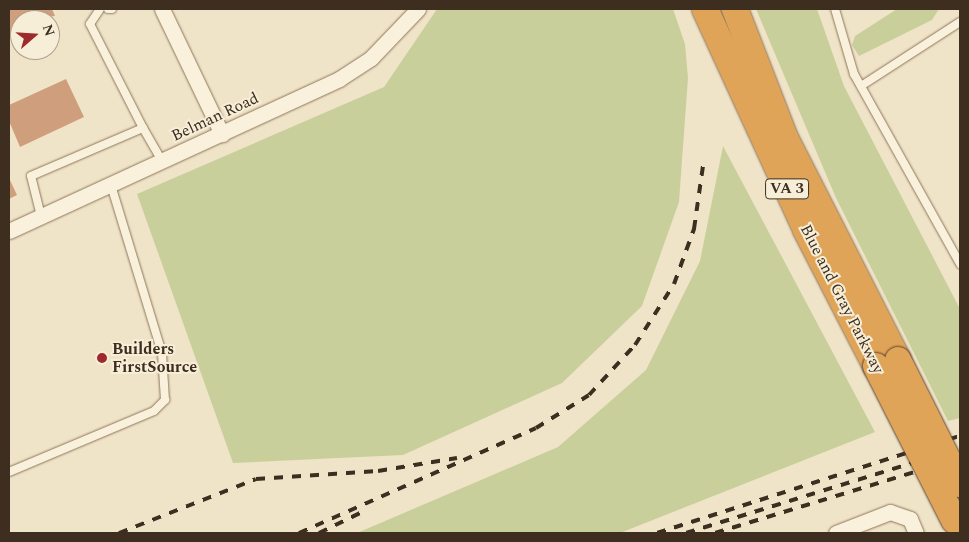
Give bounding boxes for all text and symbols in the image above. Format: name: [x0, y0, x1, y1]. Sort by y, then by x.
north arrow: [10, 10, 60, 60]
text: N: [37, 21, 60, 39]
street label: Belman Road: [168, 88, 262, 146]
road number: VA 3: [764, 176, 810, 202]
street label: Blue and Gray Parkway: [796, 221, 888, 377]
place label: Builders FirstSource: [112, 339, 197, 377]
marker: Builders FirstSource: [96, 352, 108, 364]

